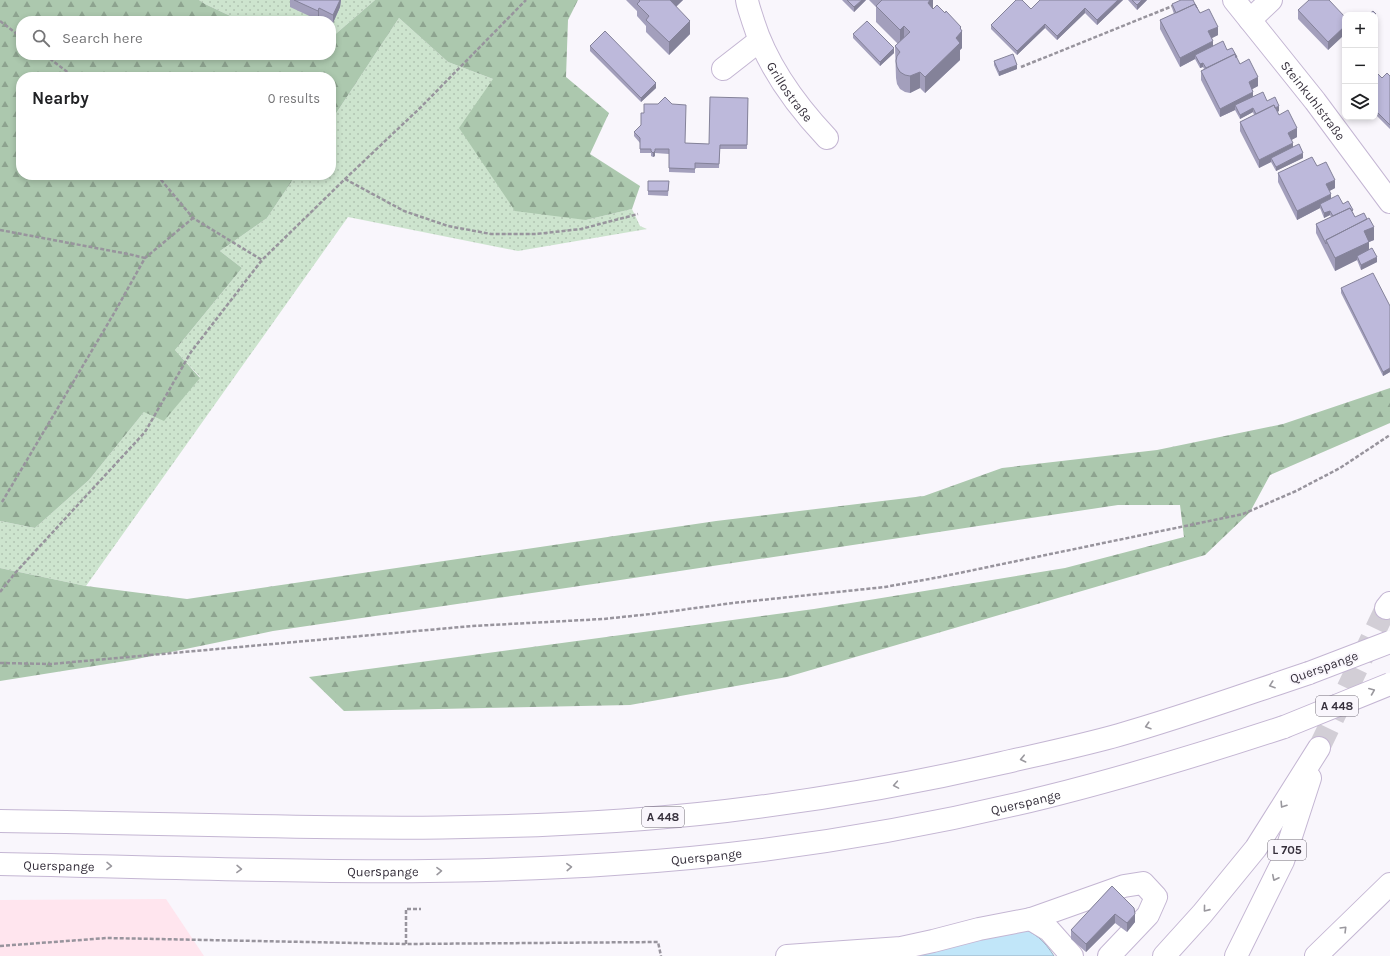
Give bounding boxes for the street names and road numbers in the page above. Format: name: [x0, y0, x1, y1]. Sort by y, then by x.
street label: Steinkuhlstraße: [1278, 58, 1349, 143]
street label: Grillostraße: [764, 59, 816, 125]
street label: Querspange: [1288, 648, 1360, 686]
road number: A 448: [1316, 696, 1358, 716]
street label: Querspange: [989, 786, 1062, 817]
road number: A 448: [642, 807, 684, 827]
road number: L 705: [1268, 840, 1306, 860]
street label: Querspange: [670, 845, 743, 867]
street label: Querspange: [23, 857, 95, 874]
street label: Querspange: [347, 864, 419, 879]

